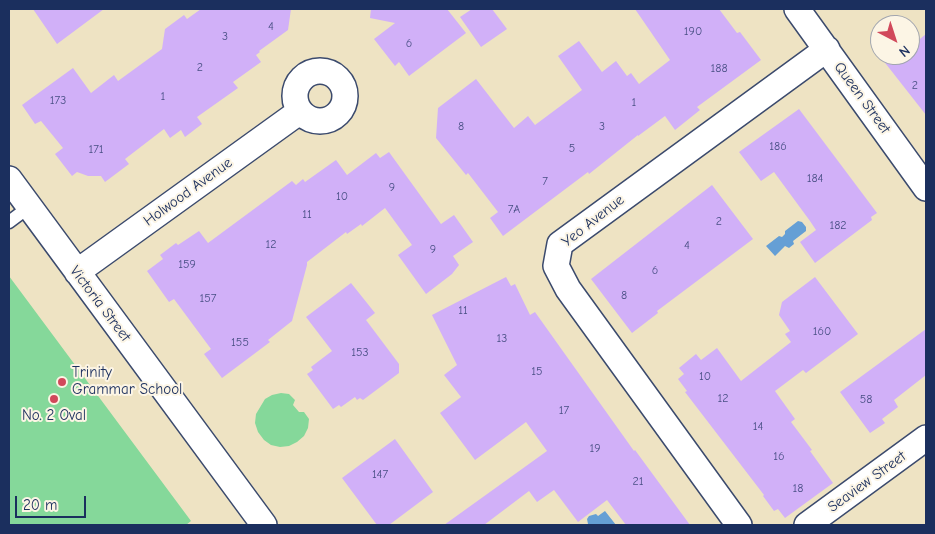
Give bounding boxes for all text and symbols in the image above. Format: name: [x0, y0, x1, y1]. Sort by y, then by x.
north arrow: [870, 15, 920, 65]
house number: 4: [268, 20, 274, 34]
house number: 190: [684, 25, 702, 39]
house number: 3: [222, 30, 228, 44]
house number: 6: [406, 37, 412, 51]
text: N: [895, 42, 913, 61]
street label: Queen Street: [830, 59, 894, 137]
house number: 2: [197, 61, 203, 75]
house number: 188: [710, 62, 728, 76]
house number: 2: [912, 79, 918, 93]
house number: 1: [161, 90, 165, 104]
house number: 173: [50, 94, 66, 108]
house number: 1: [632, 96, 636, 110]
house number: 8: [458, 120, 464, 134]
house number: 3: [599, 120, 605, 134]
house number: 186: [769, 140, 787, 154]
house number: 5: [569, 142, 575, 156]
house number: 171: [88, 143, 104, 157]
street label: Holwood Avenue: [140, 154, 236, 230]
house number: 184: [807, 172, 823, 186]
house number: 7: [542, 175, 548, 189]
house number: 9: [389, 181, 395, 195]
house number: 10: [336, 190, 348, 204]
street label: Yeo Avenue: [558, 191, 628, 251]
house number: 7A: [508, 203, 520, 217]
house number: 11: [302, 208, 312, 222]
house number: 2: [716, 215, 722, 229]
house number: 182: [829, 219, 847, 233]
house number: 12: [265, 238, 277, 252]
house number: 4: [684, 239, 690, 253]
house number: 9: [430, 243, 436, 257]
house number: 159: [178, 258, 196, 272]
street label: Victoria Street: [66, 263, 134, 345]
house number: 6: [652, 264, 658, 278]
house number: 8: [621, 289, 627, 303]
house number: 157: [200, 292, 216, 306]
house number: 11: [458, 304, 468, 318]
house number: 160: [813, 325, 831, 339]
house number: 13: [497, 332, 507, 346]
house number: 155: [231, 336, 249, 350]
house number: 153: [351, 346, 369, 360]
place label: Trinity Grammar School: [72, 364, 182, 399]
house number: 15: [531, 365, 543, 379]
house number: 10: [699, 370, 711, 384]
marker: Trinity Grammar School: [56, 376, 68, 388]
house number: 12: [717, 392, 729, 406]
marker: No. 2 Oval: [48, 393, 60, 405]
house number: 58: [860, 393, 872, 407]
house number: 17: [559, 404, 569, 418]
place label: No. 2 Oval: [22, 407, 86, 425]
house number: 14: [753, 420, 763, 434]
house number: 19: [589, 442, 601, 456]
street label: Seaview Street: [824, 448, 910, 516]
house number: 16: [773, 450, 785, 464]
house number: 147: [372, 468, 388, 482]
house number: 21: [632, 475, 644, 489]
house number: 18: [793, 482, 803, 496]
scale bar: [18, 486, 89, 518]
text: 20 m: [23, 496, 57, 514]

